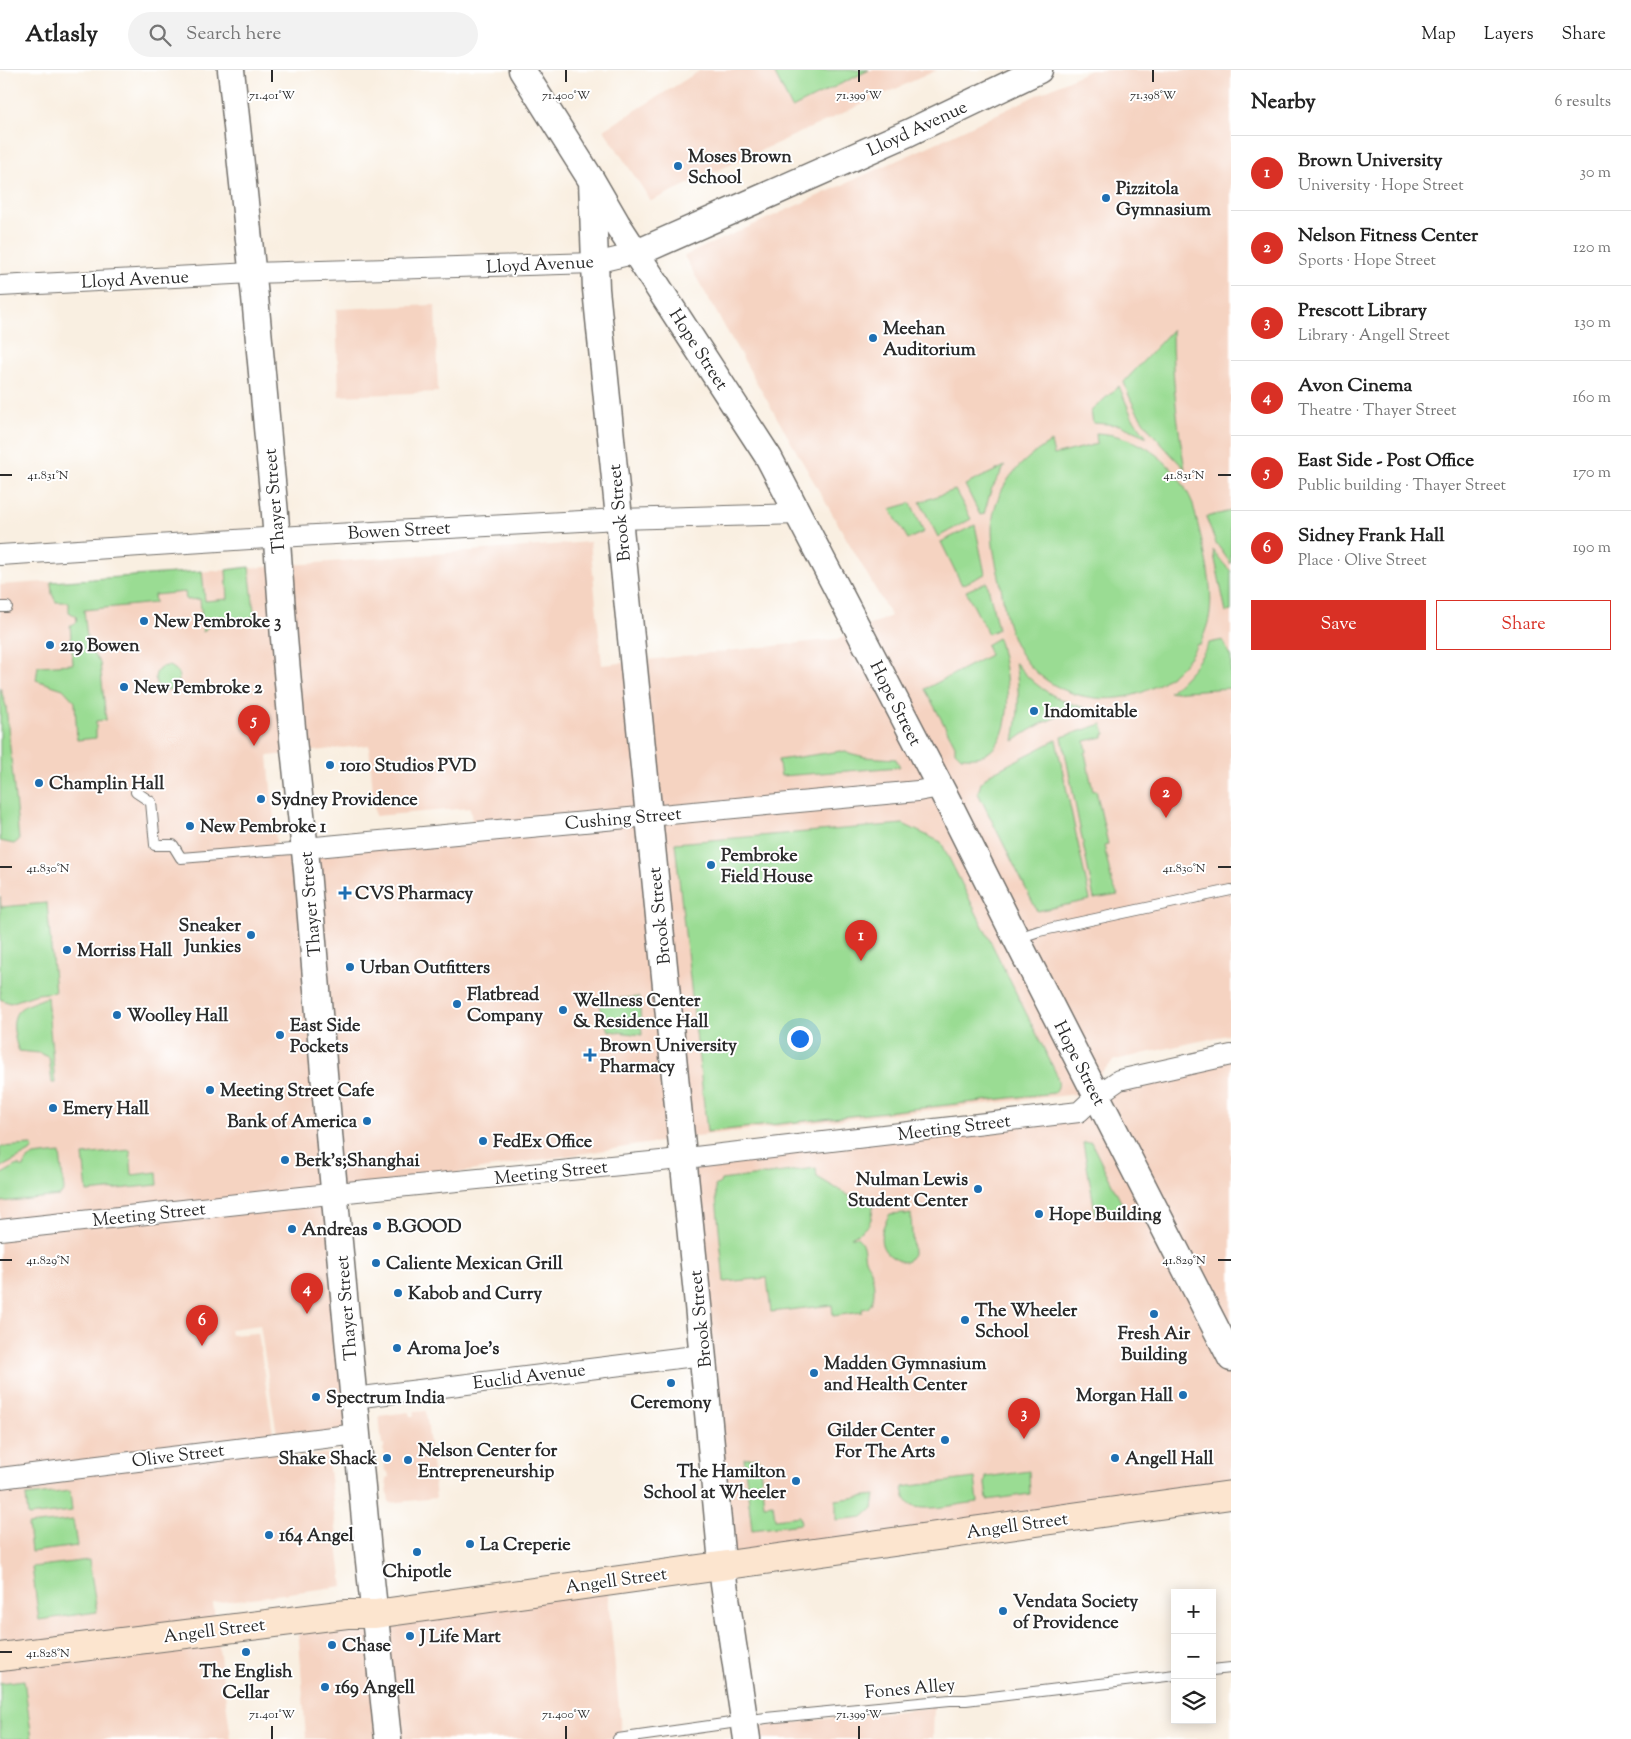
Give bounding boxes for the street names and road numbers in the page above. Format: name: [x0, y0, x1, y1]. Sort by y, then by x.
street label: Lloyd Avenue: [864, 95, 972, 164]
street label: Lloyd Avenue: [486, 250, 595, 282]
street label: Lloyd Avenue: [81, 265, 190, 297]
street label: Hope Street: [661, 304, 733, 396]
street label: Thayer Street: [258, 447, 294, 554]
street label: Brook Street: [603, 463, 639, 563]
street label: Bowen Street: [347, 516, 451, 548]
street label: Hope Street: [862, 657, 927, 751]
street label: Cushing Street: [564, 802, 683, 838]
street label: Thayer Street: [294, 850, 330, 957]
street label: Brook Street: [643, 866, 679, 966]
street label: Hope Street: [1046, 1017, 1111, 1111]
street label: Meeting Street: [896, 1109, 1012, 1149]
street label: Meeting Street: [493, 1155, 609, 1193]
street label: Meeting Street: [91, 1197, 207, 1235]
street label: Thayer Street: [330, 1254, 366, 1361]
street label: Brook Street: [684, 1269, 720, 1369]
street label: Euclid Avenue: [471, 1358, 587, 1398]
street label: Olive Street: [131, 1438, 226, 1476]
street label: Angell Street: [965, 1507, 1070, 1547]
street label: Angell Street: [564, 1562, 669, 1602]
street label: Angell Street: [162, 1613, 267, 1651]
street label: Fones Alley: [864, 1673, 957, 1707]

